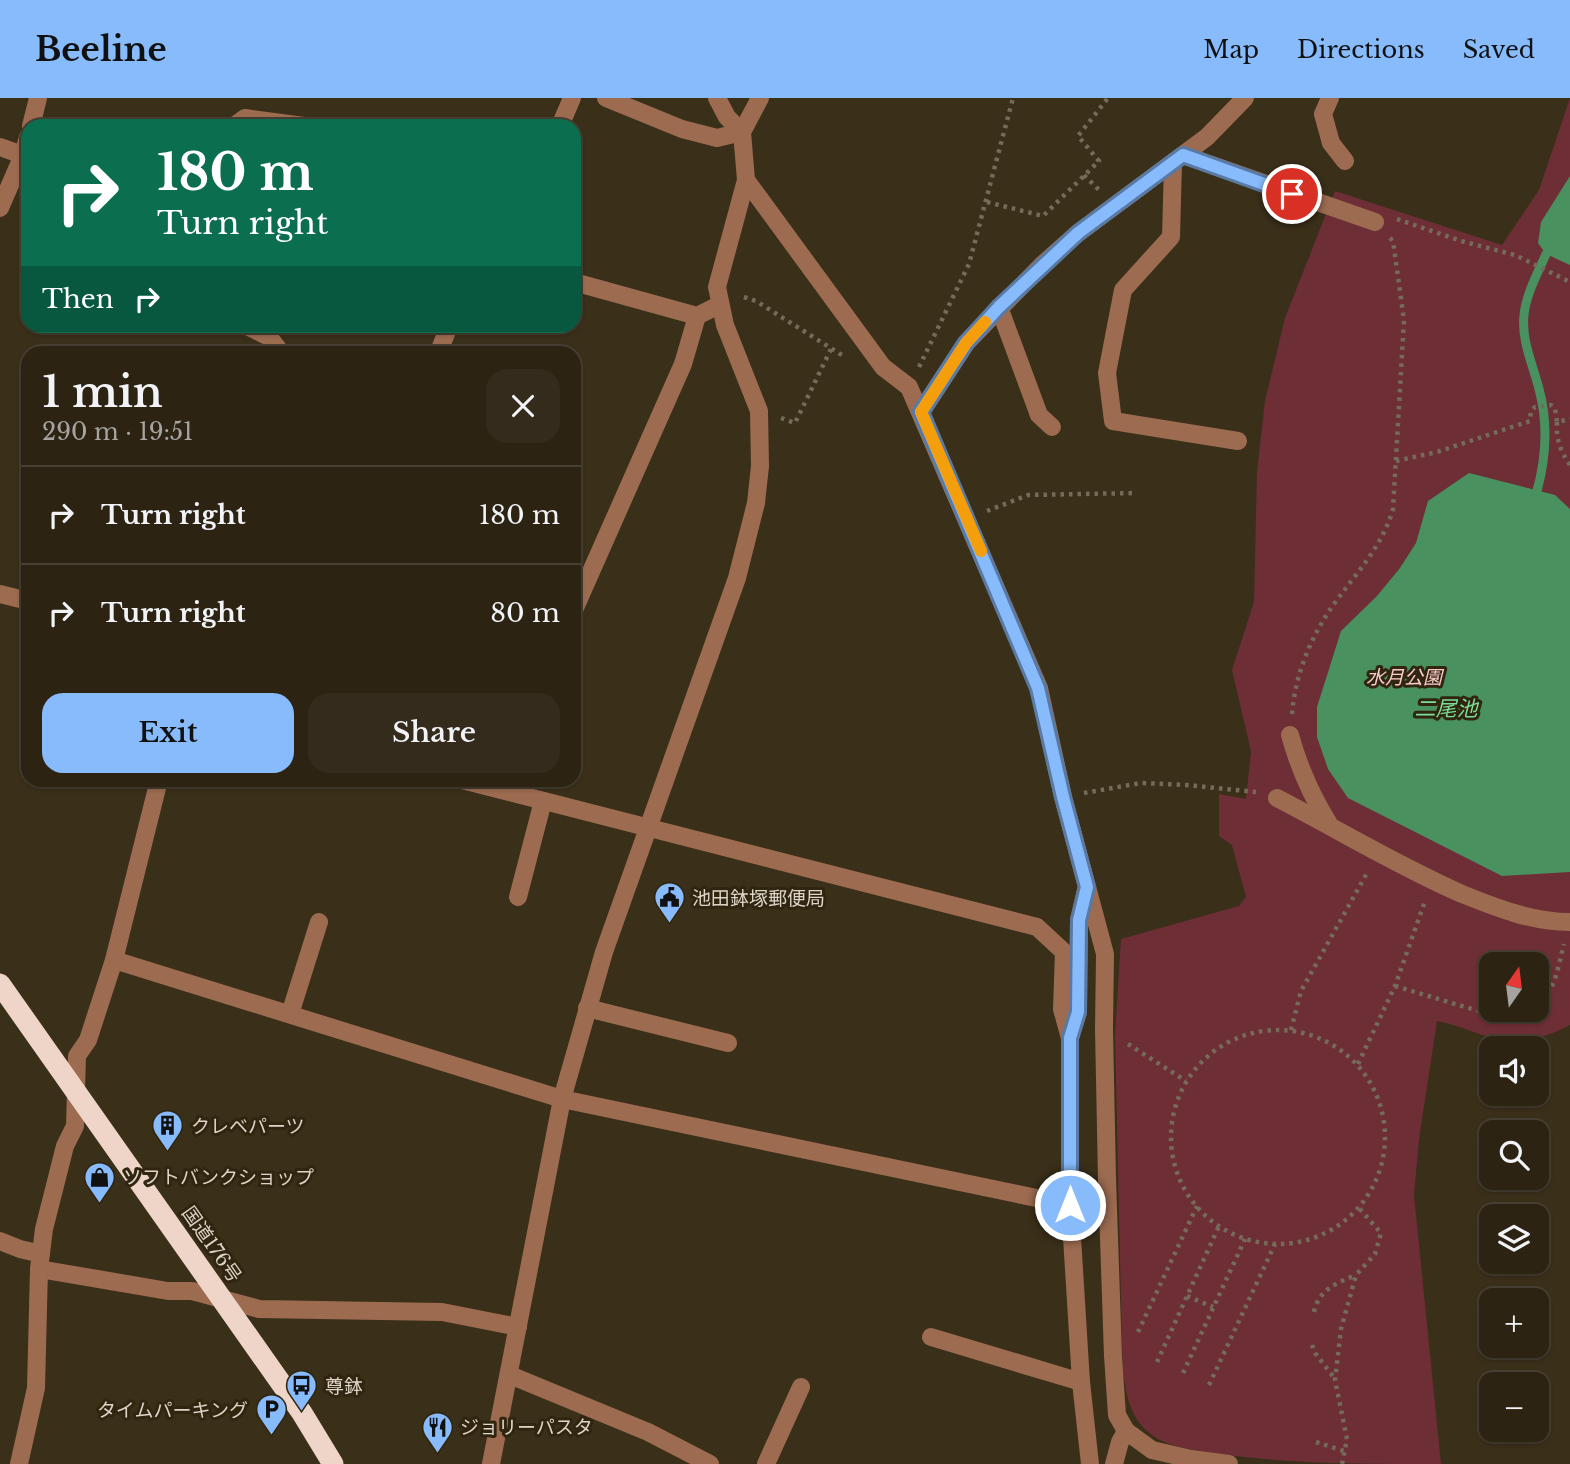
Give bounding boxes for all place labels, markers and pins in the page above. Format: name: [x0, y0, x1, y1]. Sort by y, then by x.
pin: [1262, 164, 1322, 224]
public building icon: 池田鉢塚郵便局: [652, 881, 686, 925]
place label: 池田鉢塚郵便局: [692, 887, 825, 910]
building icon: クレベパーツ: [151, 1109, 185, 1153]
place label: クレベパーツ: [191, 1115, 305, 1138]
shop icon: ソフトバンクショップ: [83, 1160, 117, 1204]
place label: ソフトバンクショップ: [123, 1166, 314, 1189]
bus stop icon: 尊鉢: [285, 1369, 319, 1413]
place label: 尊鉢: [325, 1375, 363, 1398]
parking icon: タイムパーキング: [254, 1393, 288, 1437]
place label: タイムパーキング: [97, 1399, 248, 1422]
restaurant icon: ジョリーパスタ: [420, 1410, 454, 1454]
place label: ジョリーパスタ: [460, 1416, 593, 1439]

